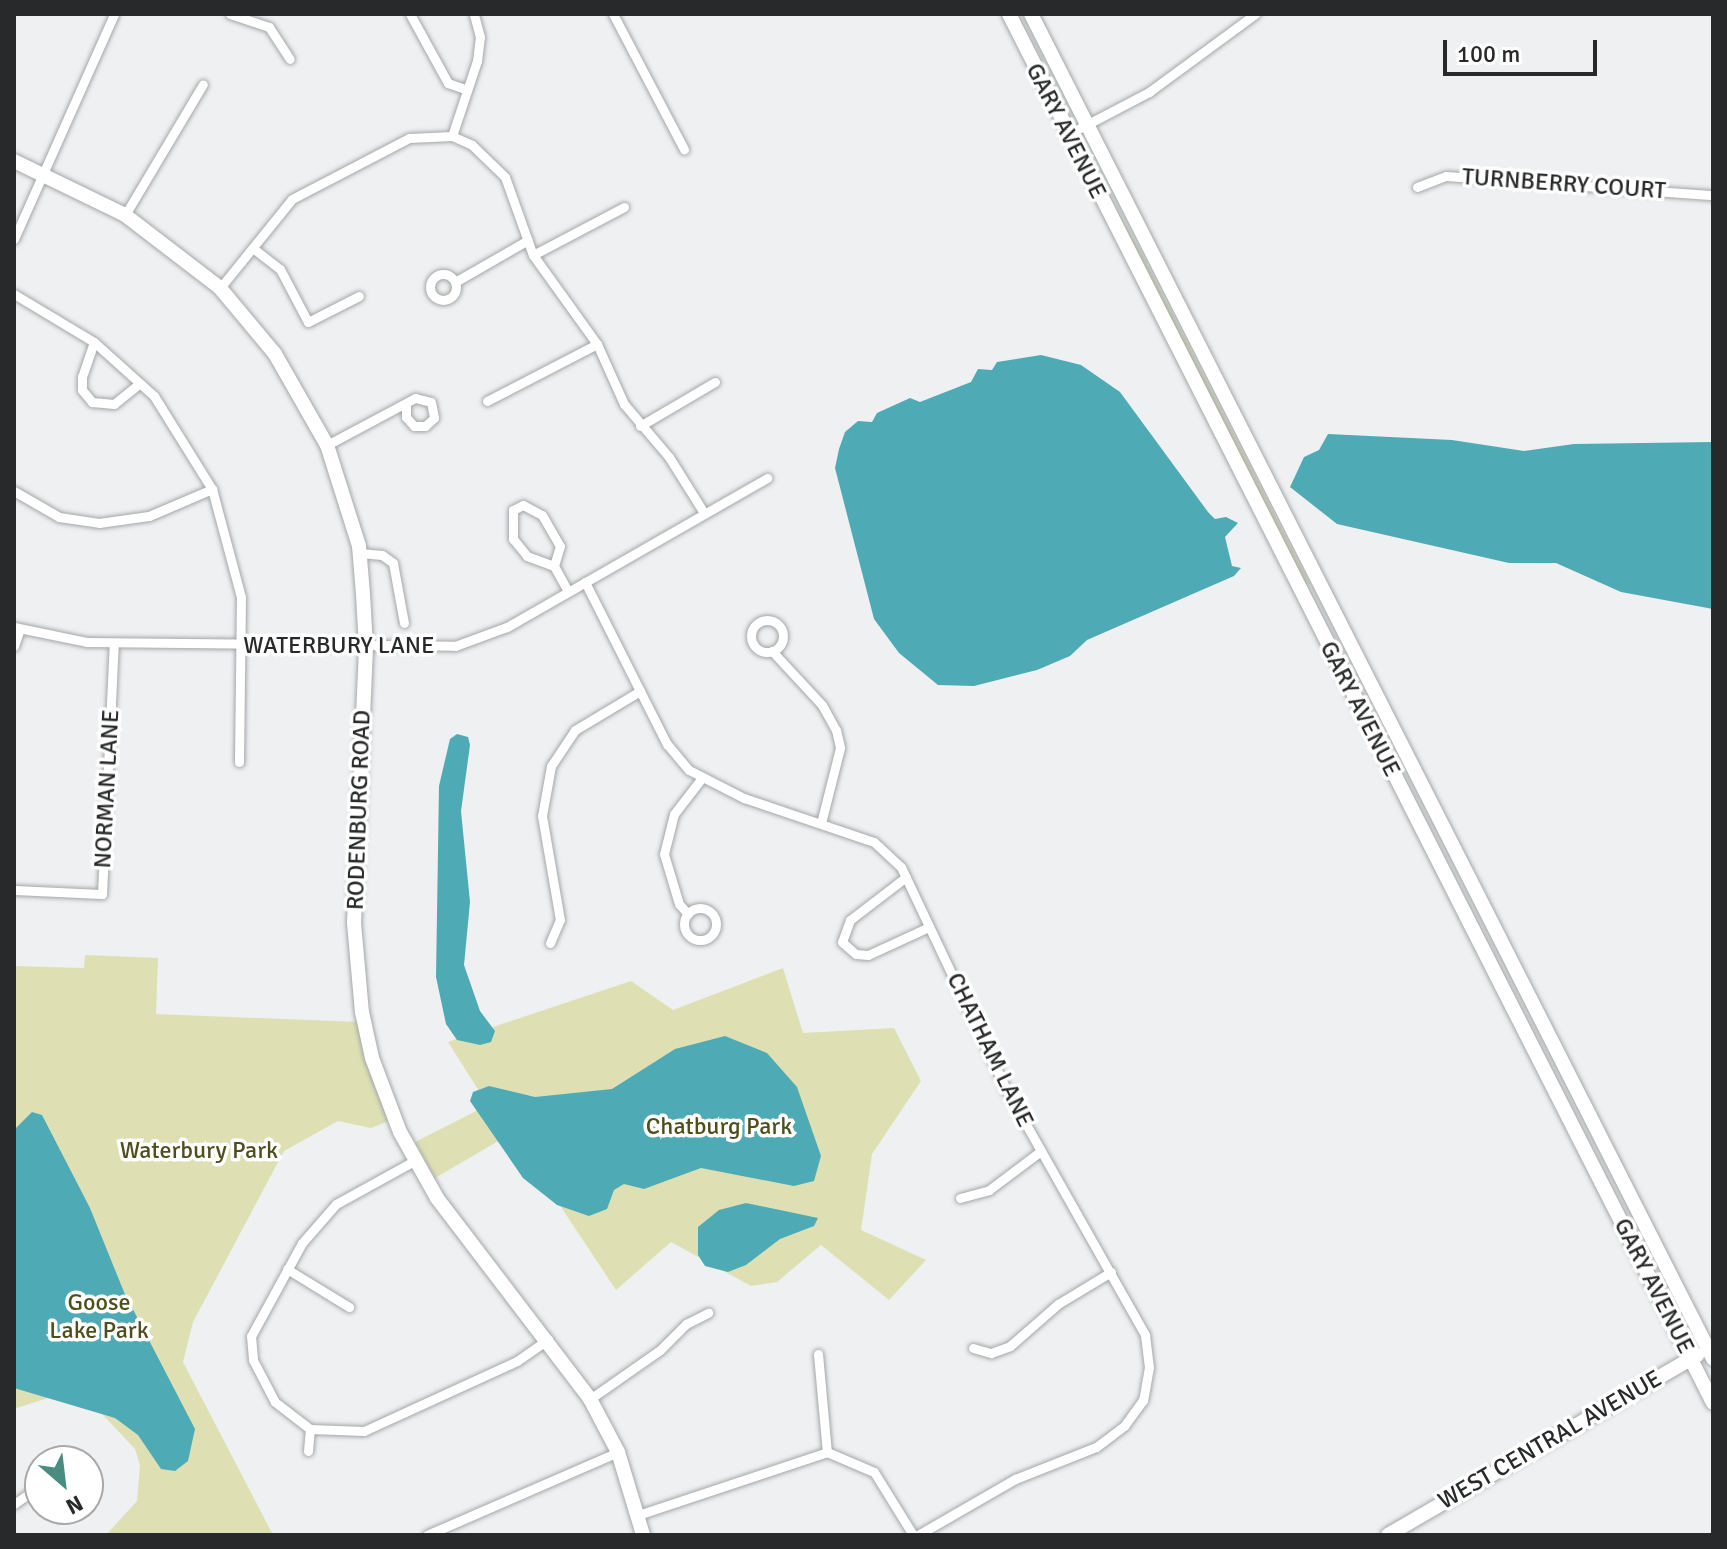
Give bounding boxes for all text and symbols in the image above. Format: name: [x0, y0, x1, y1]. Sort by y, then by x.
scale bar: [1447, 24, 1601, 74]
text: 100 m: [1457, 39, 1520, 69]
street label: GARY AVENUE: [1020, 58, 1112, 204]
street label: TURNBERRY COURT: [1461, 163, 1667, 205]
street label: WATERBURY LANE: [243, 632, 435, 660]
street label: GARY AVENUE: [1314, 636, 1406, 782]
street label: NORMAN LANE: [88, 709, 126, 869]
street label: RODENBURG ROAD: [341, 709, 377, 911]
street label: CHATHAM LANE: [940, 968, 1040, 1132]
park label: Chatburg Park: [646, 1113, 792, 1141]
park label: Waterbury Park: [120, 1137, 278, 1165]
street label: GARY AVENUE: [1608, 1213, 1700, 1359]
park label: Goose Lake Park: [49, 1289, 149, 1345]
street label: WEST CENTRAL AVENUE: [1433, 1364, 1667, 1516]
north arrow: [24, 1445, 104, 1525]
text: N: [61, 1489, 88, 1520]

